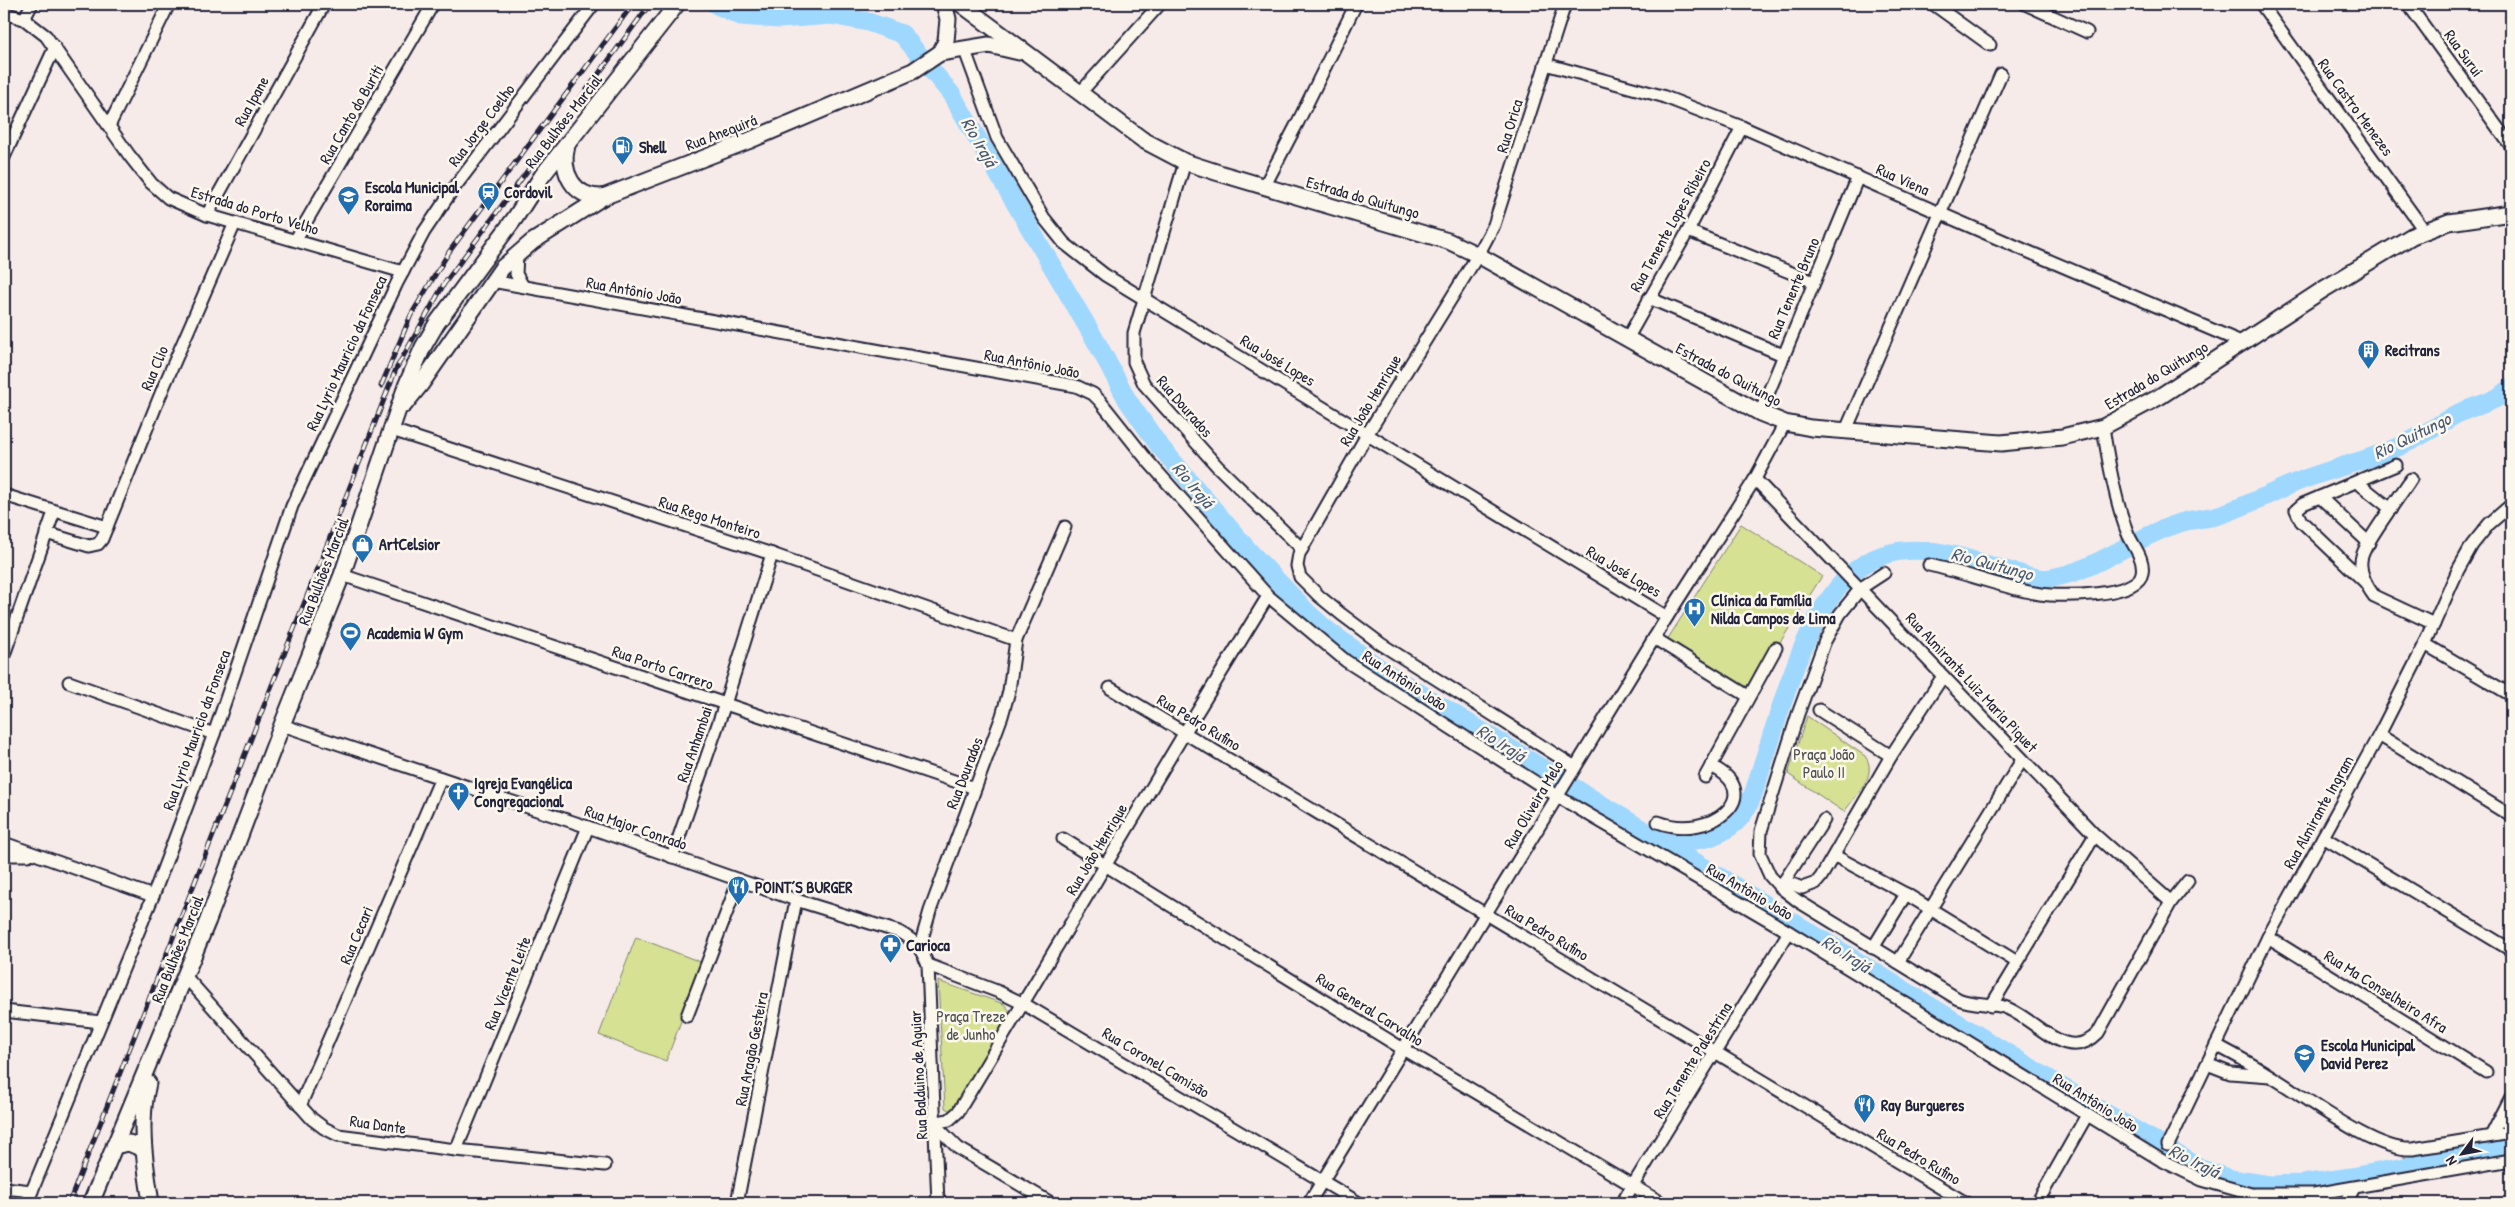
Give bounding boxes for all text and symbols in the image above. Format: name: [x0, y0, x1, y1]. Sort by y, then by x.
street label: Rua Suruí: [2439, 25, 2489, 81]
street label: Rua Castro Menezes: [2313, 54, 2399, 160]
street label: Rua Canto do Buriti: [314, 60, 388, 168]
street label: Rua Bulhões Marcial: [519, 69, 607, 173]
street label: Rua Ipane: [228, 71, 274, 130]
street label: Rua Jorge Coelho: [443, 79, 520, 171]
street label: Rua Orica: [1490, 97, 1528, 155]
street label: Rua Anequirá: [682, 108, 760, 156]
water label: Rio Irajá: [955, 113, 1005, 173]
fuel station icon: Shell: [611, 135, 635, 166]
place label: Shell: [639, 136, 667, 158]
street label: Rua Tenente Lopes Ribeiro: [1624, 154, 1716, 296]
street label: Rua Viena: [1873, 158, 1933, 200]
street label: Estrada do Quitungo: [1304, 170, 1423, 224]
place label: Escola Municipal Roraima: [365, 176, 460, 216]
street label: Estrada do Porto Velho: [188, 180, 322, 240]
station icon: Cordovil: [476, 180, 500, 211]
place label: Cordovil: [504, 181, 553, 203]
school or university icon: Escola Municipal Roraima: [337, 184, 361, 215]
street label: Rua Tenente Bruno: [1762, 233, 1824, 342]
street label: Rua Antônio João: [585, 271, 684, 309]
street label: Rua Lyrio Mauricio da Fonseca: [300, 272, 392, 434]
street label: Rua José Lopes: [1236, 329, 1320, 391]
street label: Estrada do Quitungo: [2100, 335, 2212, 415]
street label: Estrada do Quitungo: [1672, 337, 1786, 411]
building icon: Recitrans: [2357, 338, 2381, 369]
place label: Recitrans: [2385, 339, 2441, 361]
street label: Rua Clio: [135, 342, 173, 394]
street label: Rua Antônio João: [982, 343, 1082, 383]
street label: Rua João Henrique: [1334, 349, 1406, 450]
street label: Rua Dourados: [1152, 370, 1218, 442]
water label: Rio Quitungo: [2369, 405, 2456, 465]
water label: Rio Irajá: [1167, 456, 1221, 515]
street label: Rua Rego Monteiro: [656, 490, 764, 544]
street label: Rua Bulhões Marcial: [292, 513, 354, 628]
shop icon: ArtCelsior: [351, 532, 375, 563]
place label: ArtCelsior: [379, 533, 441, 555]
street label: Rua José Lopes: [1582, 540, 1666, 602]
water label: Rio Quitungo: [1949, 541, 2037, 587]
place label: Clínica da Família Nilda Campos de Lima: [1711, 589, 1836, 630]
hospital icon: Clínica da Família Nilda Campos de Lima: [1683, 597, 1707, 628]
street label: Rua Almirante Luiz Maria Piquet: [1901, 607, 2043, 757]
sports icon: Academia W Gym: [339, 621, 363, 652]
place label: Academia W Gym: [367, 622, 463, 645]
street label: Rua Porto Carrero: [609, 639, 717, 695]
street label: Rua Antônio João: [1358, 644, 1452, 716]
street label: Rua Lyrio Mauricio da Fonseca: [157, 647, 235, 813]
street label: Rua Pedro Rufino: [1153, 688, 1245, 756]
street label: Rua Anhambai: [671, 703, 717, 785]
water label: Rio Irajá: [1472, 718, 1532, 768]
street label: Rua Dourados: [940, 734, 988, 812]
park label: Praça João Paulo II: [1793, 743, 1855, 783]
street label: Rua Almirante Ingram: [2278, 751, 2358, 873]
street label: Rua Oliveira Melo: [1498, 755, 1568, 852]
place label: Igreja Evangélica Congregacional: [474, 772, 573, 813]
church icon: Igreja Evangélica Congregacional: [446, 780, 470, 811]
street label: Rua João Henrique: [1060, 798, 1132, 899]
street label: Rua Major Conrado: [582, 799, 691, 855]
street label: Rua Antônio João: [1703, 857, 1798, 925]
restaurant icon: POINT´S BURGER: [727, 875, 751, 906]
place label: POINT´S BURGER: [755, 876, 853, 898]
street label: Rua Bulhões Marcial: [145, 891, 209, 1006]
street label: Rua Pedro Rufino: [1501, 898, 1593, 966]
street label: Rua Cecari: [334, 903, 378, 967]
water label: Rio Irajá: [1817, 929, 1877, 979]
street label: Rua Vicente Leite: [478, 932, 536, 1033]
pharmacy icon: Carioca: [878, 933, 902, 964]
place label: Carioca: [906, 934, 950, 956]
street label: Rua Ma Conselheiro Afra: [2320, 944, 2452, 1038]
street label: Rua General Carvalho: [1312, 967, 1428, 1051]
street label: Rua Aragão Gesteira: [729, 990, 773, 1108]
street label: Rua Tenente Palestrina: [1647, 998, 1737, 1122]
park label: Praça Treze de Junho: [936, 1005, 1006, 1045]
street label: Rua Balduino de Aguiar: [904, 1010, 932, 1140]
street label: Rua Coronel Camisão: [1098, 1021, 1214, 1103]
place label: Escola Municipal David Perez: [2321, 1034, 2416, 1074]
school or university icon: Escola Municipal David Perez: [2293, 1042, 2317, 1073]
street label: Rua Antônio João: [2049, 1067, 2143, 1137]
restaurant icon: Ray Burgueres: [1853, 1093, 1877, 1124]
place label: Ray Burgueres: [1881, 1094, 1965, 1117]
street label: Rua Dante: [348, 1109, 408, 1139]
street label: Rua Pedro Rufino: [1873, 1122, 1965, 1190]
north arrow: [2438, 1130, 2488, 1180]
water label: Rio Irajá: [2165, 1138, 2225, 1184]
text: N: [2440, 1152, 2461, 1169]

